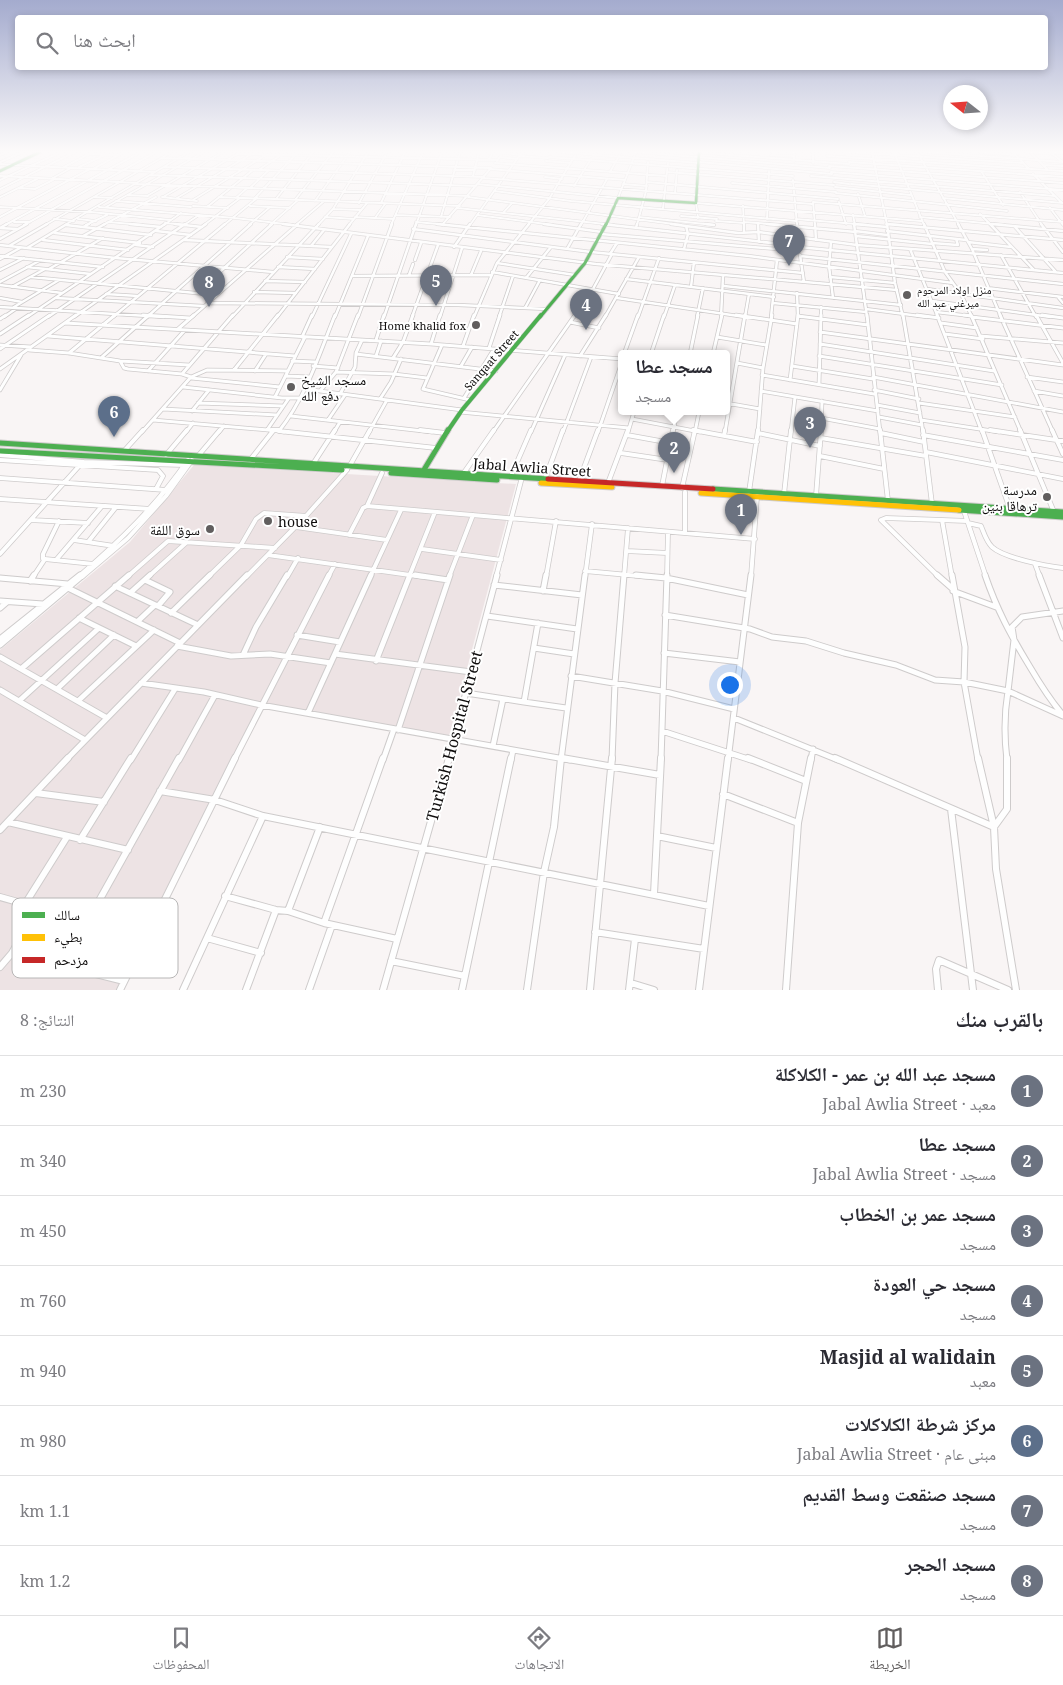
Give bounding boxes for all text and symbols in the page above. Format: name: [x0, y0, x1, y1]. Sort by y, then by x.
search box: [15, 15, 1048, 70]
text: ابحث هنا: [73, 27, 136, 53]
icon: search: [33, 29, 61, 57]
north arrow: [943, 85, 988, 130]
pin: 7: [773, 225, 805, 266]
pin: 5: [420, 265, 452, 306]
pin: 8: [193, 266, 225, 307]
place label: منزل اولاد المرحوم ميرغني عبد الله: [917, 282, 991, 311]
pin: 4: [570, 289, 602, 330]
marker: منزل اولاد المرحوم ميرغني عبد الله: [901, 289, 913, 301]
place label: Home khalid fox: [379, 318, 467, 333]
marker: Home khalid fox: [470, 319, 482, 331]
street label: Sanqaat Street: [460, 326, 522, 394]
popup: [618, 350, 730, 415]
text: مسجد عطا: [635, 353, 713, 379]
place label: مسجد الشيخ دفع الله: [301, 370, 366, 406]
marker: مسجد الشيخ دفع الله: [285, 381, 297, 393]
text: مسجد: [635, 385, 671, 407]
pin: 6: [98, 396, 130, 437]
pin: 3: [794, 407, 826, 448]
pin: 2: [658, 432, 690, 473]
street label: Jabal Awlia Street: [471, 453, 592, 481]
place label: مدرسة ترهاقا بنين: [982, 480, 1037, 515]
marker: مدرسة ترهاقا بنين: [1041, 491, 1053, 503]
pin: 1: [725, 494, 757, 535]
place label: house: [278, 512, 318, 531]
marker: house: [262, 515, 274, 527]
place label: سوق اللفة: [150, 520, 200, 539]
marker: سوق اللفة: [204, 523, 216, 535]
street label: Turkish Hospital Street: [421, 648, 487, 824]
your location: [717, 672, 743, 698]
legend: [12, 898, 178, 978]
text: سالك: [54, 905, 80, 924]
text: بطيء: [54, 927, 83, 949]
text: مزدحم: [54, 950, 88, 970]
text: بالقرب منك: [956, 1005, 1043, 1033]
text: النتائج: 8: [20, 1009, 74, 1031]
text: مسجد عبد الله بن عمر - الكلاكلة: [775, 1061, 996, 1087]
text: 230 m: [20, 1080, 66, 1102]
text: 1: [1022, 1080, 1032, 1102]
text: معبد · Jabal Awlia Street: [822, 1093, 996, 1115]
text: مسجد عطا: [918, 1131, 996, 1157]
text: 340 m: [20, 1150, 66, 1172]
text: 2: [1022, 1150, 1032, 1172]
text: مسجد · Jabal Awlia Street: [812, 1163, 996, 1185]
text: مسجد عمر بن الخطاب: [839, 1201, 996, 1227]
text: 450 m: [20, 1220, 66, 1242]
text: 3: [1022, 1220, 1032, 1242]
text: مسجد: [960, 1233, 996, 1255]
text: مسجد حي العودة: [873, 1271, 996, 1297]
text: 760 m: [20, 1290, 66, 1312]
text: 4: [1022, 1290, 1032, 1312]
text: مسجد: [960, 1303, 996, 1325]
text: Masjid al walidain: [820, 1344, 996, 1370]
text: 940 m: [20, 1360, 66, 1382]
text: 5: [1022, 1360, 1032, 1382]
text: معبد: [970, 1370, 996, 1392]
text: مركز شرطة الكلاكلات: [845, 1411, 996, 1437]
text: 980 m: [20, 1430, 66, 1452]
text: 6: [1022, 1430, 1032, 1452]
text: مبنى عام · Jabal Awlia Street: [797, 1443, 996, 1465]
text: مسجد صنقعت وسط القديم: [802, 1481, 996, 1507]
text: 1.1 km: [20, 1500, 71, 1522]
text: 7: [1022, 1500, 1032, 1522]
text: مسجد: [960, 1513, 996, 1535]
text: مسجد الحجر: [905, 1551, 996, 1577]
text: 1.2 km: [20, 1570, 71, 1592]
text: 8: [1022, 1570, 1032, 1592]
text: مسجد: [960, 1583, 996, 1605]
tab: المحفوظات: [153, 1624, 209, 1678]
tab: الاتجاهات: [515, 1624, 564, 1678]
tab: الخريطة: [869, 1624, 910, 1678]

